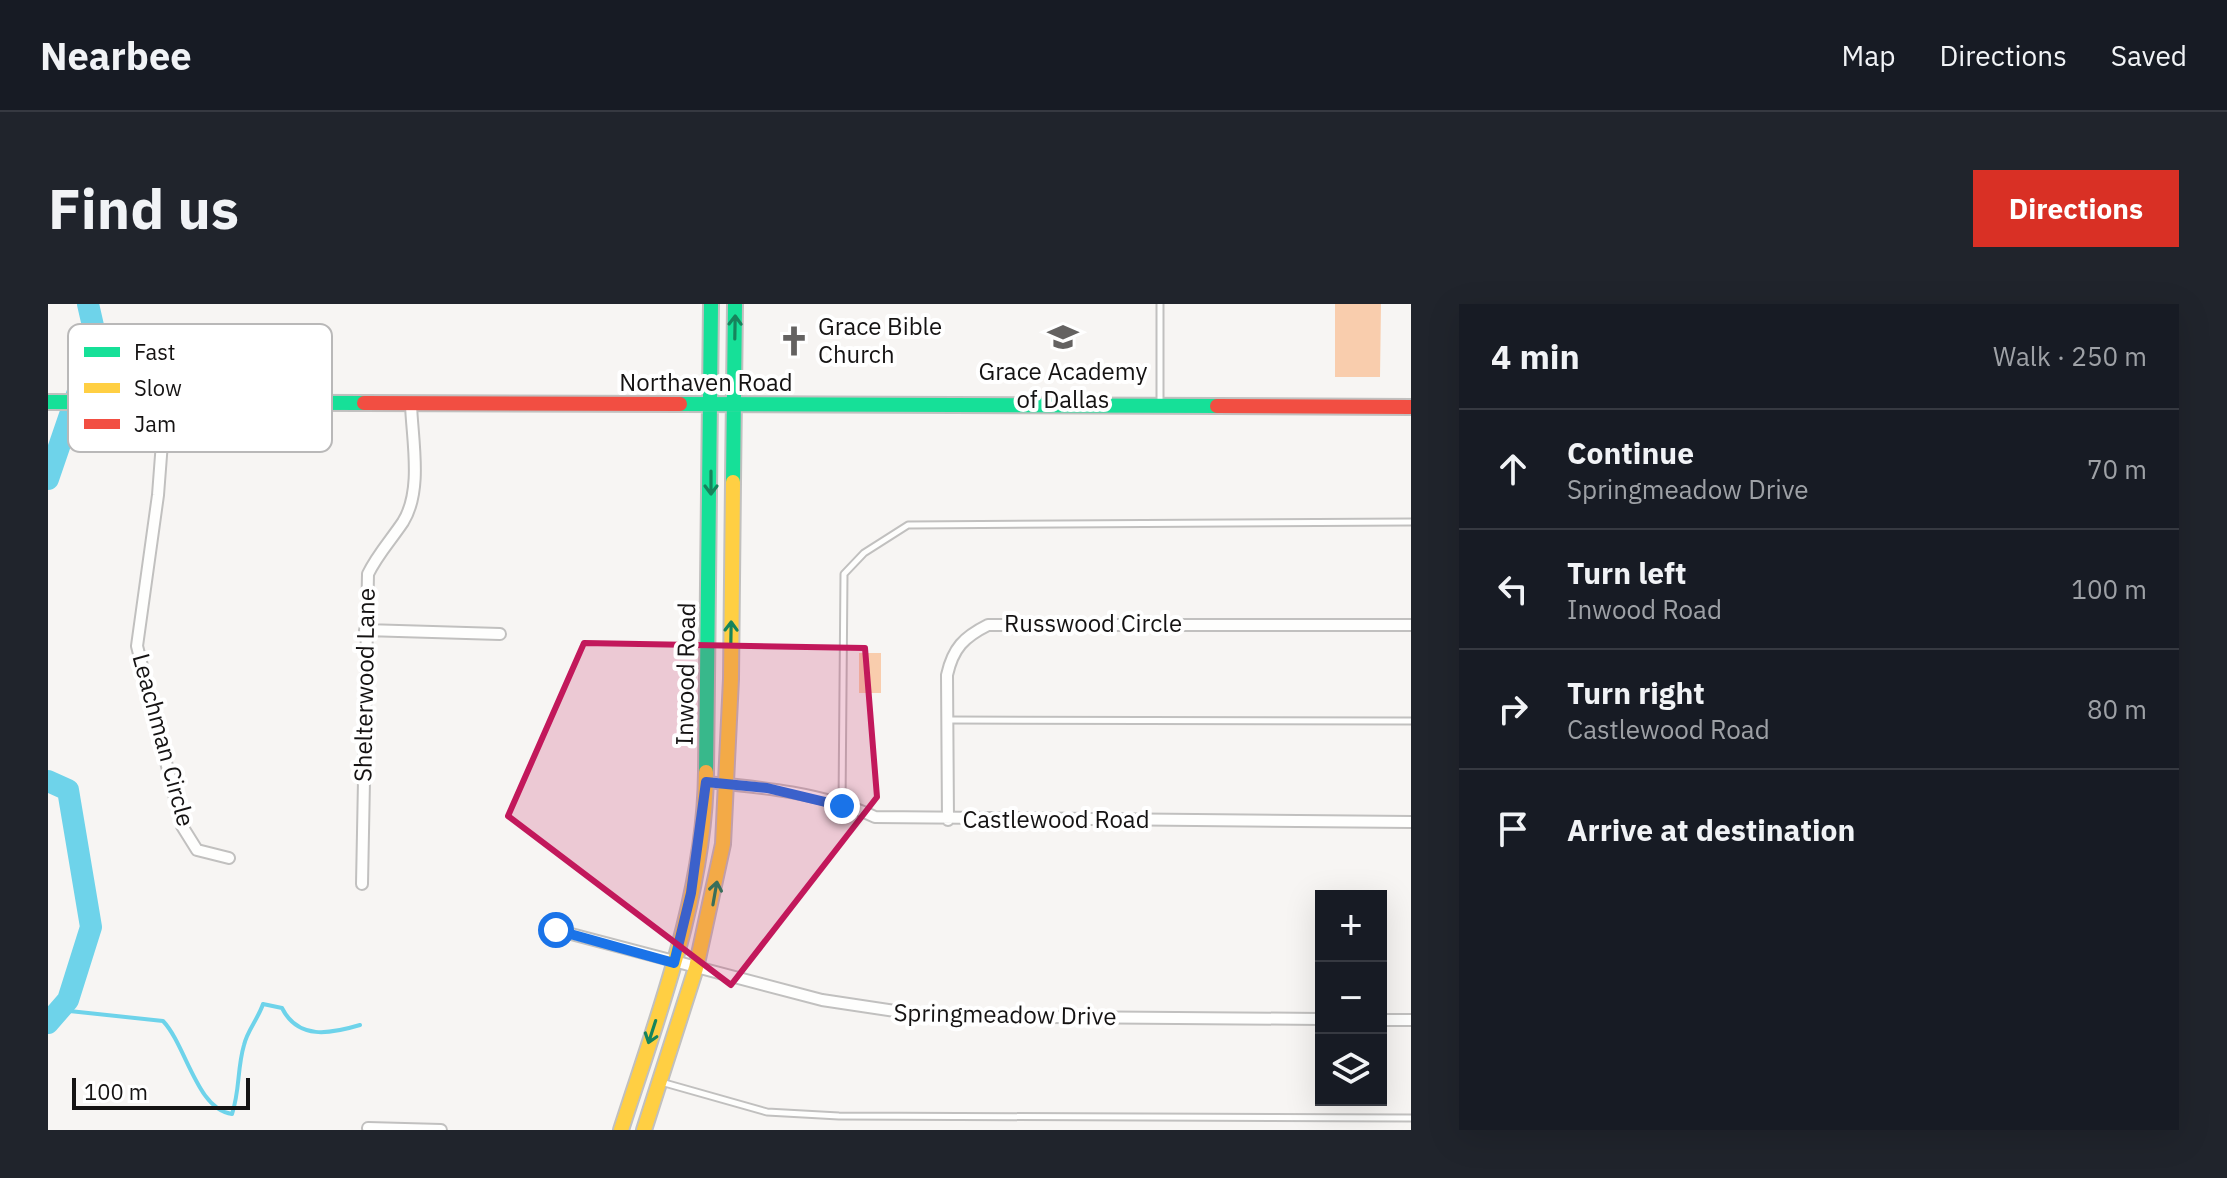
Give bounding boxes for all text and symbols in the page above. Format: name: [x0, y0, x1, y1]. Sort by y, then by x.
text: Nearbee: [40, 31, 192, 80]
text: Map: [1841, 37, 1895, 74]
text: Directions: [1939, 37, 2067, 74]
text: Saved: [2111, 37, 2187, 74]
button: Directions: [1973, 170, 2179, 247]
text: Find us: [48, 172, 239, 244]
place label: Grace Bible Church: [818, 310, 942, 370]
one-way arrow: [727, 314, 742, 341]
school or university icon: Grace Academy of Dallas: [1046, 320, 1080, 354]
legend: [68, 324, 332, 452]
church icon: Grace Bible Church: [777, 324, 811, 358]
text: 4 min: [1491, 334, 1580, 378]
text: Fast: [134, 337, 175, 366]
text: Walk · 250 m: [1993, 339, 2147, 373]
place label: Grace Academy of Dallas: [978, 355, 1148, 415]
street label: Northaven Road: [619, 366, 793, 398]
text: Slow: [134, 373, 182, 402]
text: Jam: [134, 409, 176, 438]
text: Continue: [1567, 433, 1694, 472]
icon: ahead: [1491, 447, 1535, 491]
text: 70 m: [2087, 452, 2147, 486]
one-way arrow: [703, 469, 718, 496]
text: Springmeadow Drive: [1567, 472, 1809, 506]
text: Turn left: [1567, 553, 1686, 592]
icon: left: [1491, 567, 1535, 611]
text: 100 m: [2071, 572, 2147, 606]
street label: Shelterwood Lane: [346, 588, 382, 782]
text: Inwood Road: [1567, 592, 1722, 626]
street label: Inwood Road: [668, 602, 702, 746]
street label: Russwood Circle: [1004, 607, 1182, 639]
one-way arrow: [724, 620, 739, 647]
street label: Leachman Circle: [125, 650, 202, 830]
text: Turn right: [1567, 673, 1705, 712]
icon: right: [1491, 687, 1535, 731]
text: 80 m: [2087, 692, 2147, 726]
text: Castlewood Road: [1567, 712, 1770, 746]
route end: [824, 788, 860, 824]
street label: Castlewood Road: [962, 803, 1150, 835]
icon: arrive: [1491, 807, 1535, 851]
text: Arrive at destination: [1567, 810, 1855, 849]
one-way arrow: [708, 880, 723, 906]
map controls: [1315, 890, 1387, 1106]
button: +: [1315, 890, 1387, 962]
route start: [538, 912, 574, 948]
button: −: [1315, 962, 1387, 1034]
street label: Springmeadow Drive: [893, 996, 1117, 1032]
one-way arrow: [644, 1019, 659, 1045]
button: layers: [1315, 1034, 1387, 1106]
scale bar: [72, 1074, 250, 1110]
text: 100 m: [84, 1077, 148, 1106]

